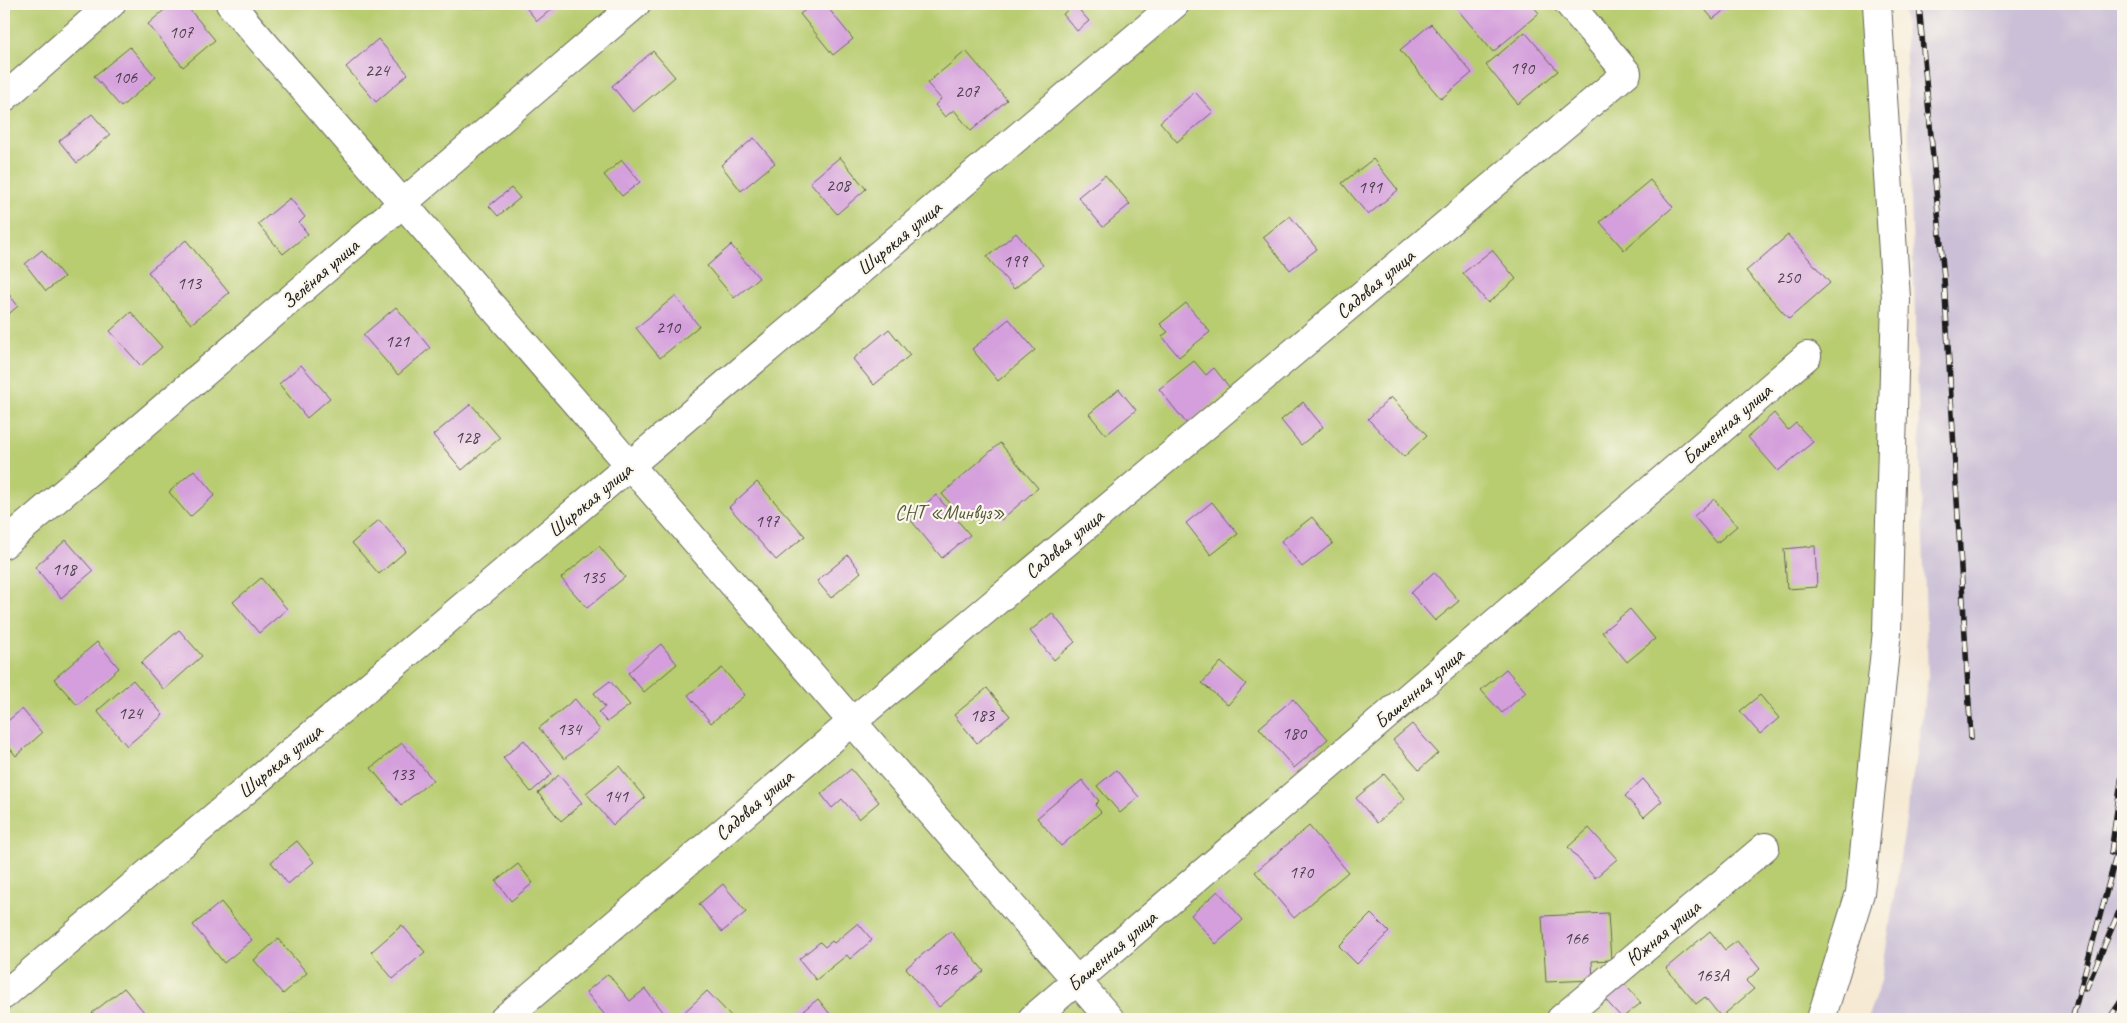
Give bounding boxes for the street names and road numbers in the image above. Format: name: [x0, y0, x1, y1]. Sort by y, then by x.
street label: Широкая улица: [851, 194, 948, 281]
street label: Зелёная улица: [276, 232, 366, 315]
street label: Садовая улица: [1330, 243, 1421, 324]
street label: Башенная улица: [1677, 377, 1778, 470]
street label: Широкая улица: [542, 456, 639, 543]
street label: Садовая улица: [1019, 503, 1110, 584]
street label: Башенная улица: [1369, 641, 1470, 734]
street label: Широкая улица: [232, 717, 329, 804]
street label: Садовая улица: [710, 763, 799, 846]
street label: Южная улица: [1621, 893, 1707, 971]
street label: Башенная улица: [1062, 904, 1163, 997]

